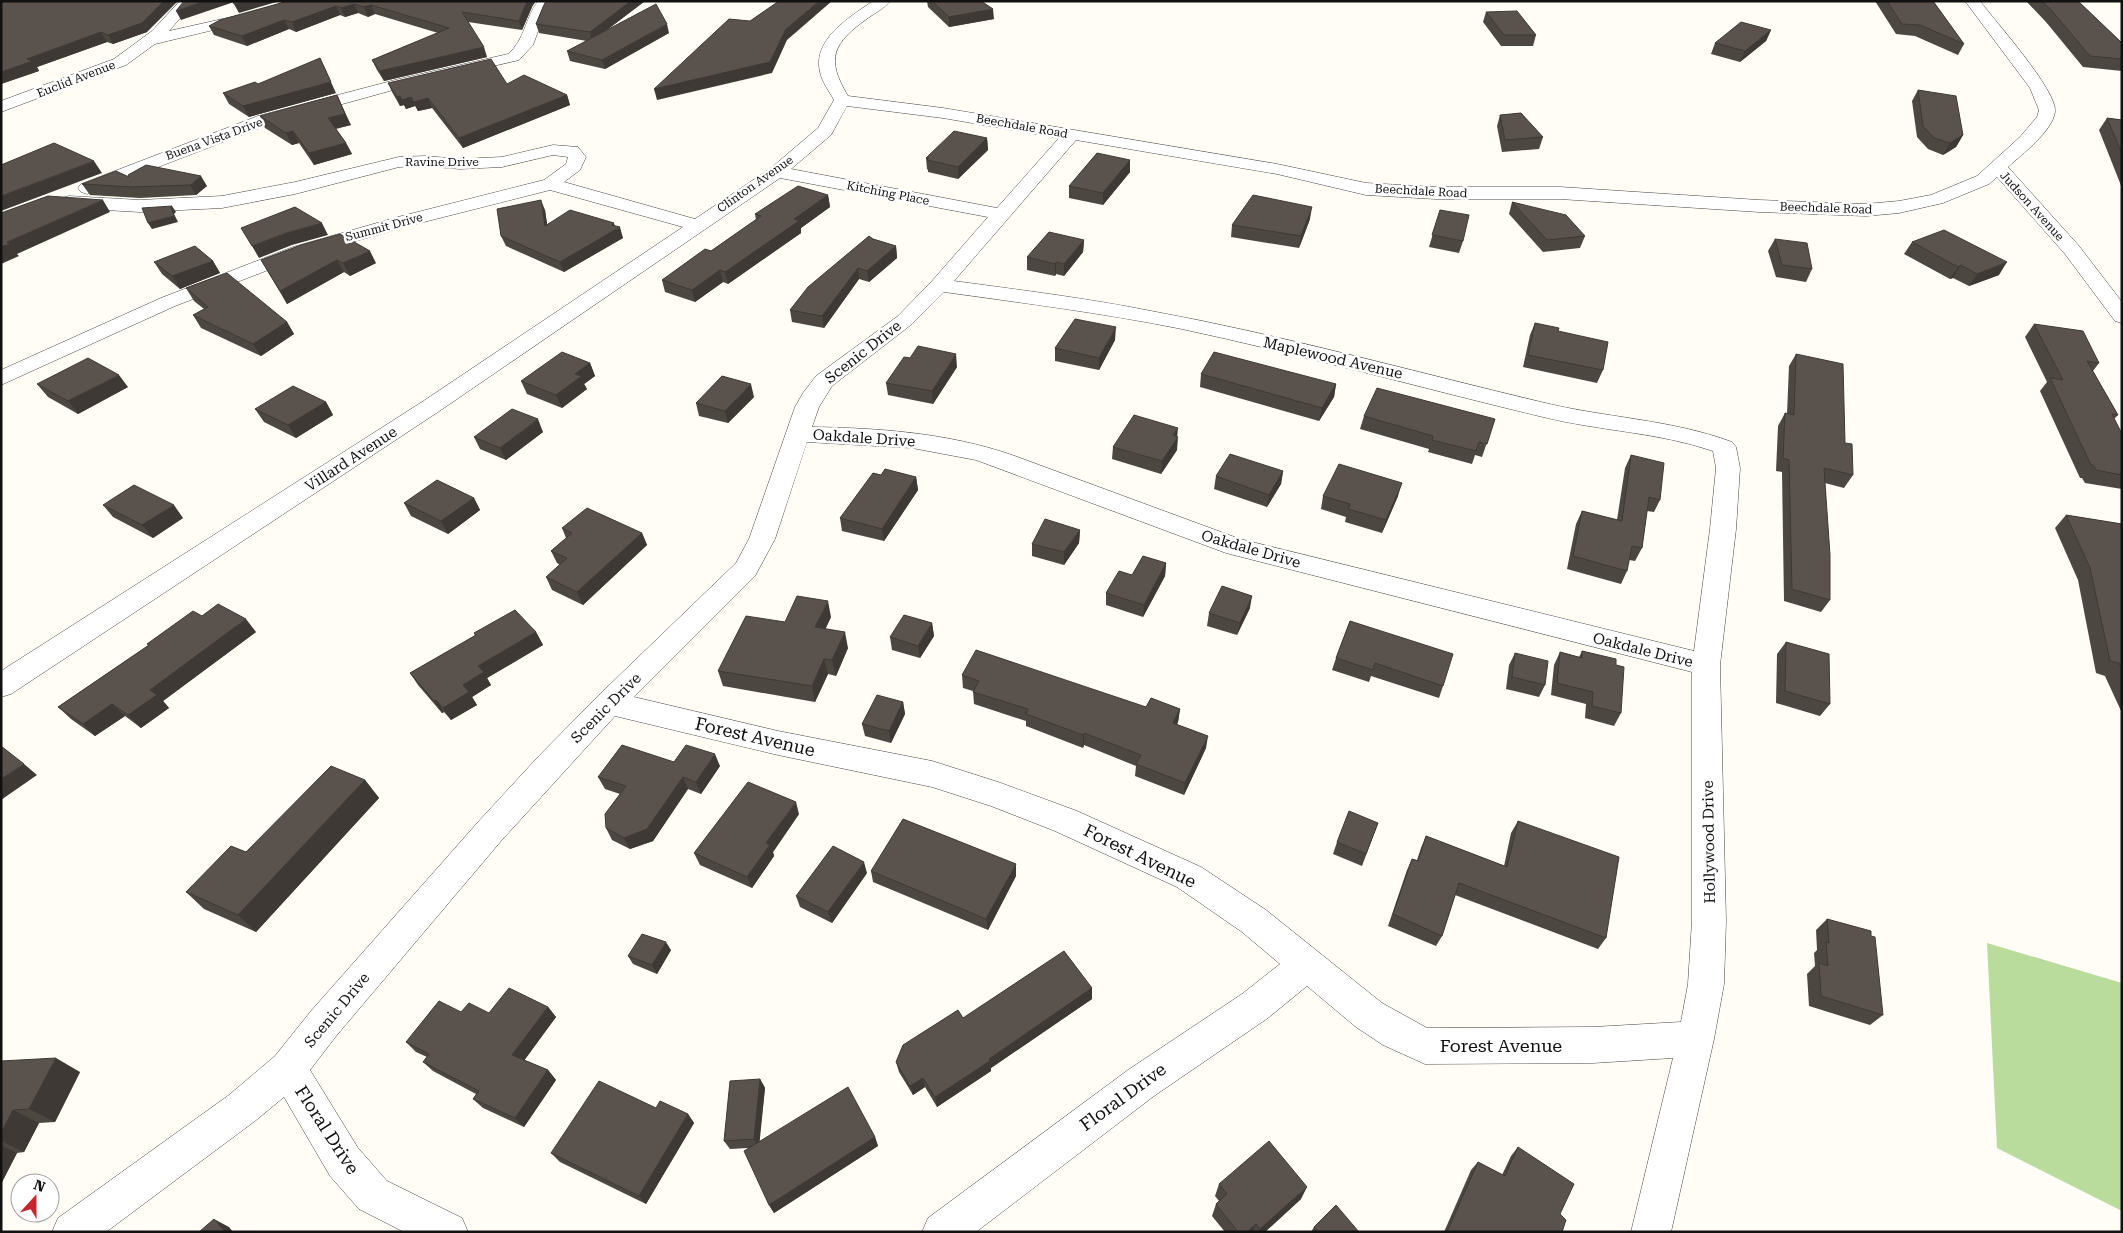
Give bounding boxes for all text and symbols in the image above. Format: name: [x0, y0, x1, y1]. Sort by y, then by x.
street label: Euclid Avenue: [35, 57, 118, 100]
street label: Beechdale Road: [975, 111, 1069, 141]
street label: Buena Vista Drive: [163, 115, 265, 163]
street label: Clinton Avenue: [714, 152, 796, 215]
street label: Ravine Drive: [405, 155, 479, 169]
street label: Judson Avenue: [1997, 168, 2067, 244]
street label: Kitching Place: [846, 178, 931, 208]
street label: Beechdale Road: [1374, 182, 1468, 200]
street label: Beechdale Road: [1779, 199, 1873, 217]
street label: Summit Drive: [344, 210, 425, 244]
street label: Scenic Drive: [821, 317, 905, 387]
street label: Maplewood Avenue: [1262, 333, 1404, 383]
street label: Villard Avenue: [302, 423, 400, 495]
street label: Oakdale Drive: [812, 425, 916, 451]
street label: Oakdale Drive: [1199, 526, 1303, 572]
street label: Oakdale Drive: [1591, 629, 1695, 671]
street label: Scenic Drive: [567, 669, 645, 747]
street label: Forest Avenue: [693, 713, 817, 761]
street label: Hollywood Drive: [1699, 780, 1719, 904]
street label: Forest Avenue: [1081, 819, 1200, 892]
street label: Scenic Drive: [301, 969, 373, 1051]
street label: Forest Avenue: [1440, 1035, 1562, 1056]
street label: Floral Drive: [1075, 1058, 1170, 1135]
street label: Floral Drive: [291, 1081, 364, 1178]
north arrow: [10, 1173, 60, 1223]
text: N: [32, 1176, 48, 1195]

